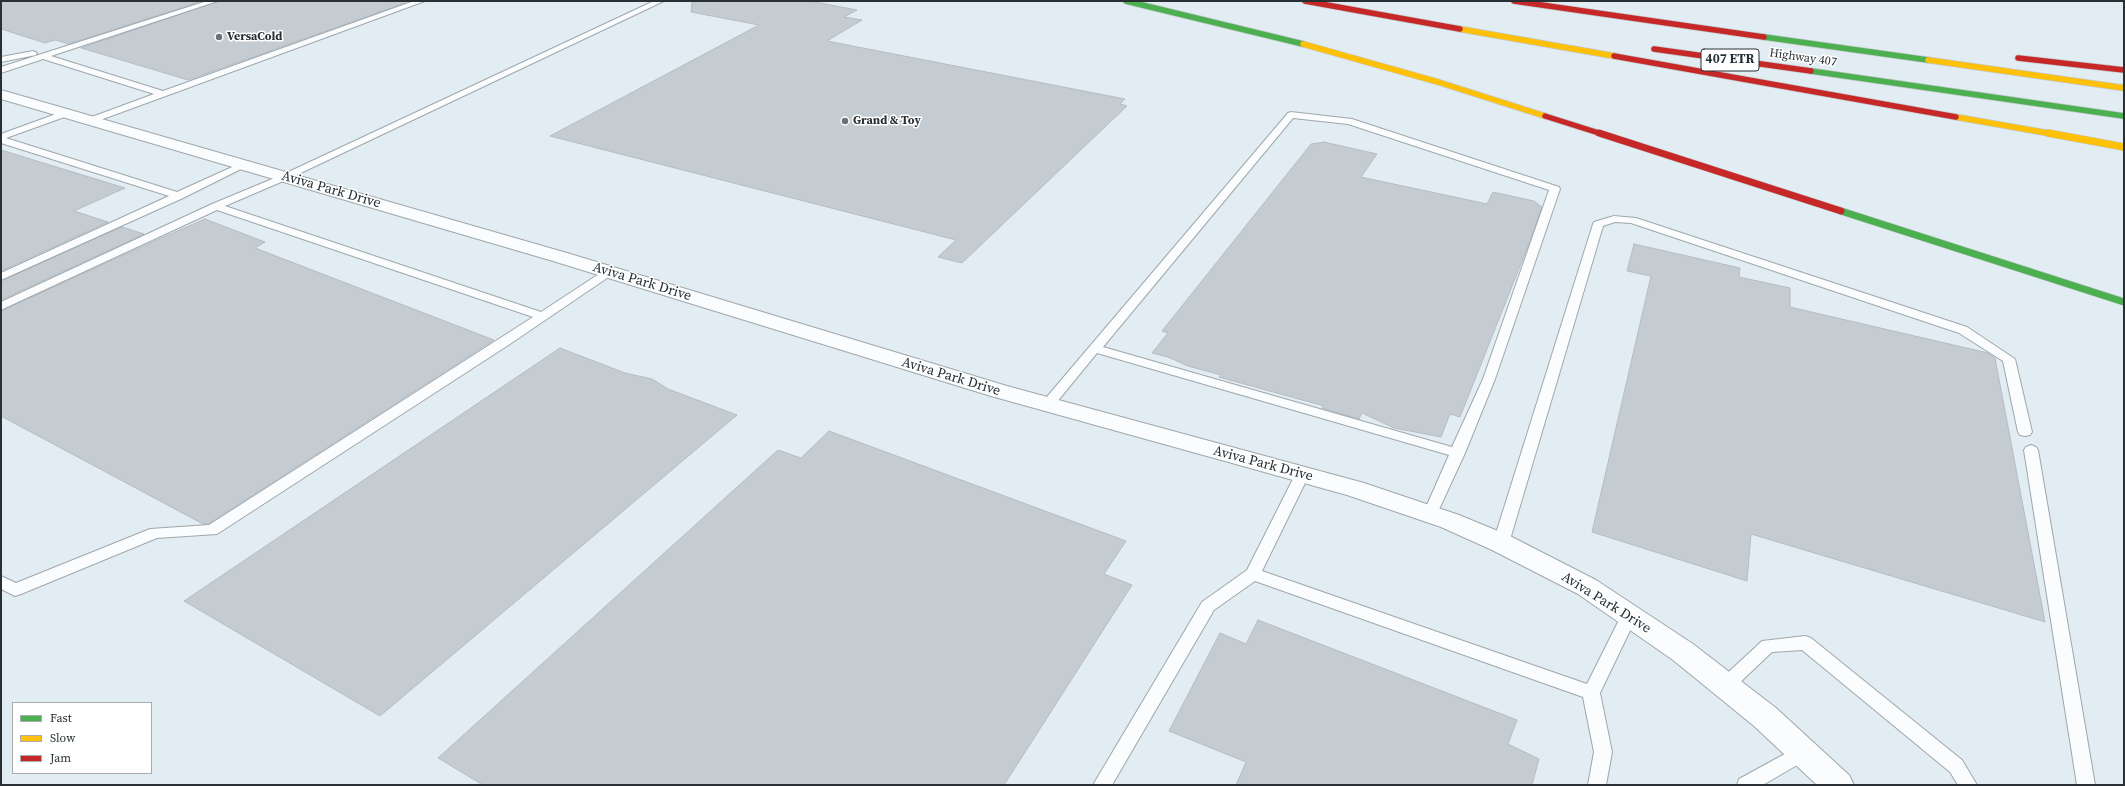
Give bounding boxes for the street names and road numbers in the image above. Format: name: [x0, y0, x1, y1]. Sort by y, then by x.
street label: Highway 407: [1768, 46, 1838, 70]
road number: 407 ETR: [1701, 49, 1759, 71]
street label: Aviva Park Drive: [279, 168, 383, 212]
street label: Aviva Park Drive: [591, 259, 693, 305]
street label: Aviva Park Drive: [900, 354, 1002, 400]
street label: Aviva Park Drive: [1211, 443, 1315, 485]
street label: Aviva Park Drive: [1558, 569, 1654, 637]

